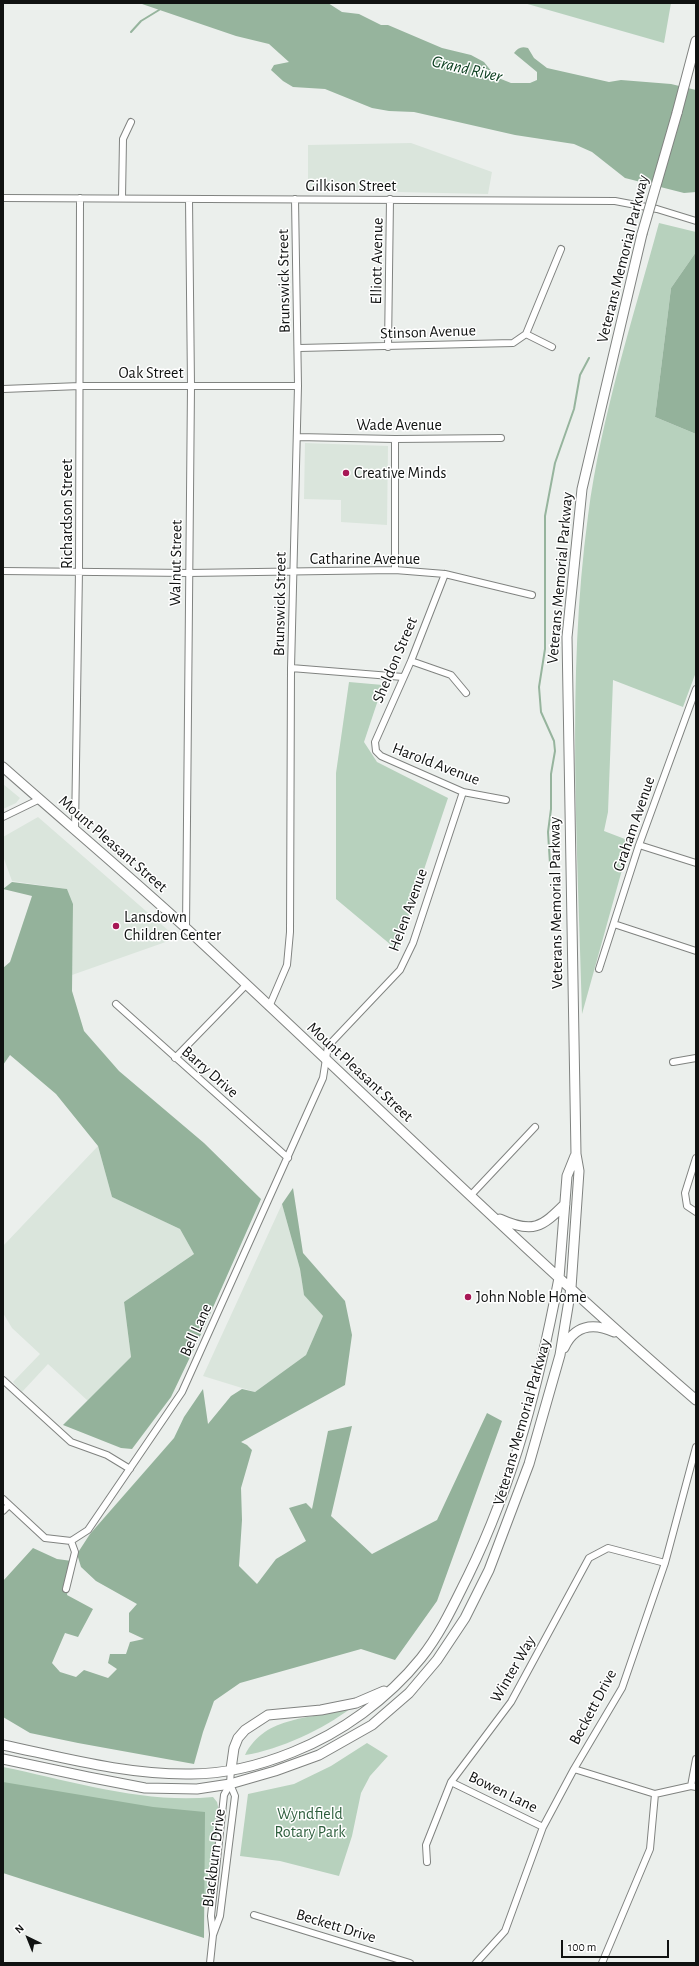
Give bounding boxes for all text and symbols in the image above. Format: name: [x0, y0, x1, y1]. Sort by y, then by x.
water label: Grand River: [430, 51, 504, 87]
street label: Veterans Memorial Parkway: [593, 173, 653, 345]
street label: Gilkison Street: [306, 176, 396, 196]
street label: Elliott Avenue: [367, 217, 387, 305]
street label: Brunswick Street: [273, 229, 295, 333]
street label: Stinson Avenue: [380, 321, 476, 343]
street label: Oak Street: [118, 363, 184, 383]
street label: Wade Avenue: [356, 415, 442, 435]
street label: Richardson Street: [57, 459, 77, 569]
place label: Creative Minds: [354, 463, 446, 483]
marker: Creative Minds: [341, 468, 351, 478]
street label: Veterans Memorial Parkway: [543, 491, 577, 665]
street label: Walnut Street: [166, 520, 186, 606]
street label: Catharine Avenue: [310, 549, 420, 569]
street label: Brunswick Street: [269, 552, 291, 656]
street label: Sheldon Street: [368, 614, 422, 706]
street label: Harold Avenue: [389, 738, 483, 790]
street label: Graham Avenue: [609, 774, 659, 874]
street label: Mount Pleasant Street: [55, 791, 171, 897]
street label: Veterans Memorial Parkway: [545, 817, 567, 989]
street label: Helen Avenue: [384, 866, 432, 954]
place label: Lansdown Children Center: [124, 907, 221, 945]
marker: Lansdown Children Center: [111, 921, 121, 931]
street label: Mount Pleasant Street: [303, 1018, 417, 1126]
street label: Barry Drive: [178, 1042, 242, 1102]
place label: John Noble Home: [476, 1287, 587, 1307]
marker: John Noble Home: [463, 1292, 473, 1302]
street label: Bell Lane: [176, 1301, 216, 1359]
street label: Veterans Memorial Parkway: [489, 1337, 555, 1507]
street label: Winter Way: [486, 1632, 540, 1706]
street label: Beckett Drive: [565, 1666, 621, 1748]
street label: Bowen Lane: [465, 1767, 541, 1817]
park label: Wyndfield Rotary Park: [275, 1804, 345, 1842]
street label: Blackburn Drive: [198, 1808, 230, 1908]
street label: Beckett Drive: [294, 1905, 378, 1947]
north arrow: [8, 1918, 48, 1958]
text: N: [13, 1922, 26, 1935]
scale bar: [563, 1932, 671, 1958]
text: 100 m: [568, 1941, 596, 1953]

